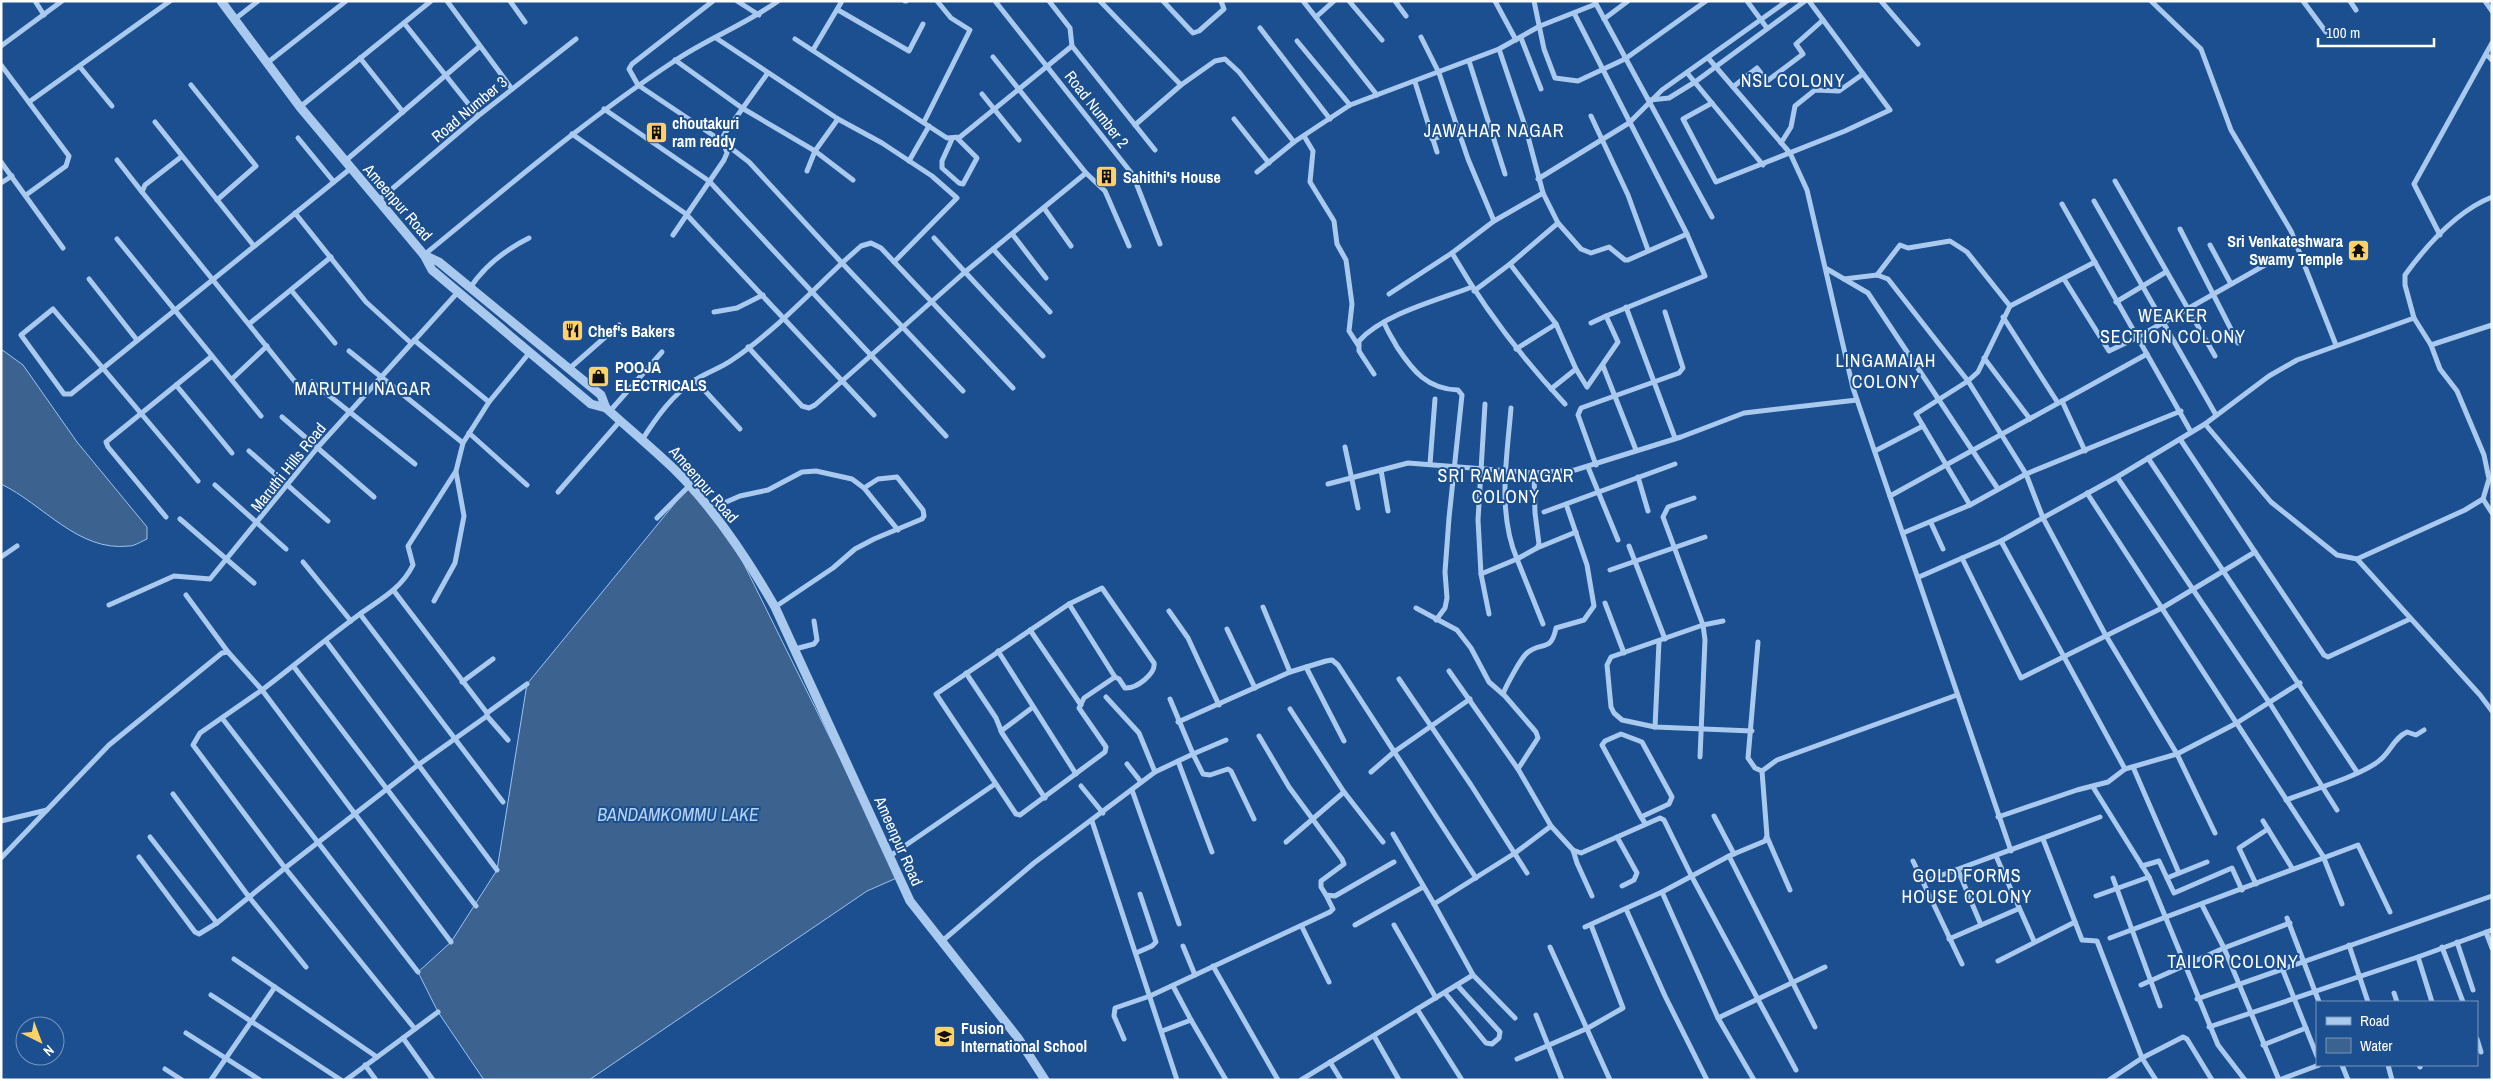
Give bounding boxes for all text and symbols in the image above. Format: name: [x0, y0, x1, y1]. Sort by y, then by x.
scale bar: [2318, 15, 2434, 47]
text: 100 m: [2326, 22, 2360, 43]
street label: Road Number 2: [1060, 66, 1134, 152]
district label: NSL COLONY: [1741, 68, 1845, 93]
street label: Road Number 3: [426, 71, 512, 147]
place label: choutakuri ram reddy: [672, 112, 739, 152]
district label: JAWAHAR NAGAR: [1424, 118, 1564, 143]
building icon: choutakuri ram reddy: [644, 120, 668, 144]
street label: Ameenpur Road: [358, 158, 438, 245]
building icon: Sahithi's House: [1095, 165, 1119, 189]
place label: Sahithi's House: [1123, 166, 1221, 188]
place label: Sri Venkateshwara Swamy Temple: [2227, 230, 2344, 270]
temple icon: Sri Venkateshwara Swamy Temple: [2347, 238, 2371, 262]
district label: WEAKER SECTION COLONY: [2100, 303, 2246, 349]
restaurant icon: Chef's Bakers: [560, 319, 584, 343]
place label: Chef's Bakers: [588, 320, 675, 342]
district label: LINGAMAIAH COLONY: [1835, 348, 1937, 394]
place label: POOJA ELECTRICALS: [615, 356, 707, 396]
shop icon: POOJA ELECTRICALS: [587, 364, 611, 388]
district label: MARUTHI NAGAR: [295, 376, 431, 401]
street label: Maruthi Hills Road: [245, 418, 331, 516]
street label: Ameenpur Road: [664, 440, 744, 527]
district label: SRI RAMANAGAR COLONY: [1438, 463, 1574, 509]
street label: Ameenpur Road: [869, 792, 928, 889]
water label: BANDAMKOMMU LAKE: [597, 802, 759, 827]
district label: GOLD FORMS HOUSE COLONY: [1902, 863, 2032, 909]
district label: TAILOR COLONY: [2167, 949, 2299, 974]
legend: [2316, 1001, 2478, 1066]
text: Road: [2360, 1010, 2389, 1031]
north arrow: [15, 1016, 65, 1066]
place label: Fusion International School: [961, 1017, 1087, 1057]
school or university icon: Fusion International School: [933, 1025, 957, 1049]
text: Water: [2360, 1035, 2392, 1056]
text: N: [40, 1041, 58, 1060]

